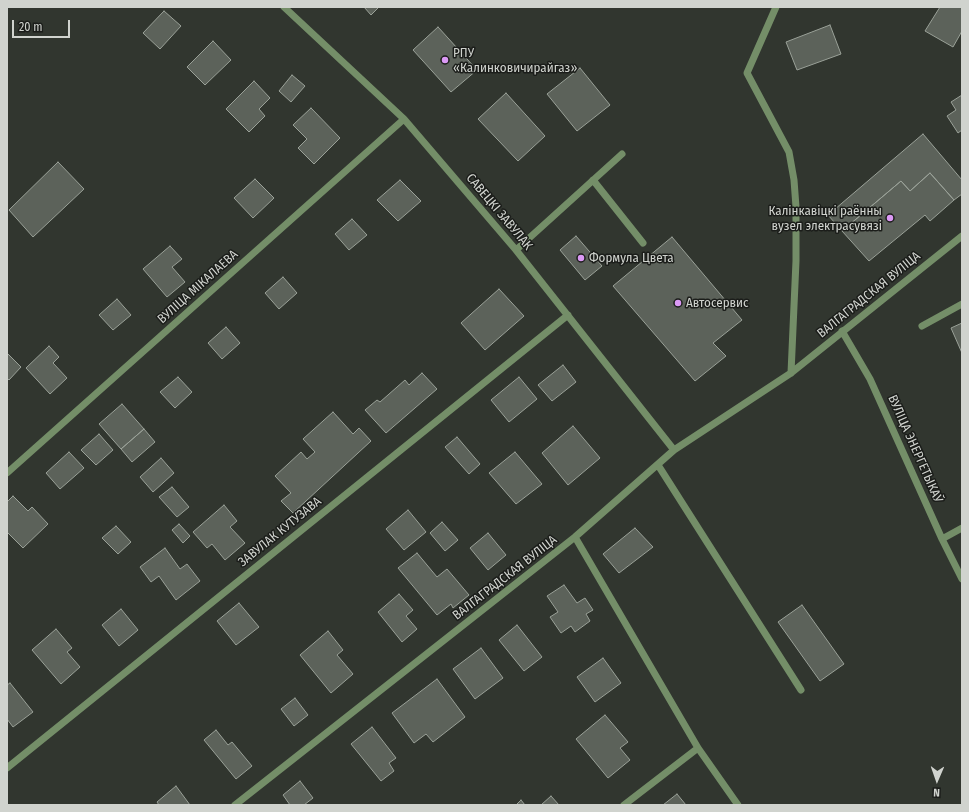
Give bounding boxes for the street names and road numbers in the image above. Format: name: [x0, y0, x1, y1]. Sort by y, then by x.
street label: САВЕЦКІ ЗАВУЛАК: [462, 171, 536, 253]
street label: ВУЛІЦА МІКАЛАЕВА: [155, 247, 241, 327]
street label: ВАЛГАГРАДСКАЯ ВУЛІЦА: [814, 249, 924, 341]
street label: ВУЛІЦА ЭНЕРГЕТЫКАЎ: [884, 393, 946, 505]
street label: ЗАВУЛАК КУТУЗАВА: [235, 494, 325, 570]
street label: ВАЛГАГРАДСКАЯ ВУЛІЦА: [450, 532, 560, 624]

